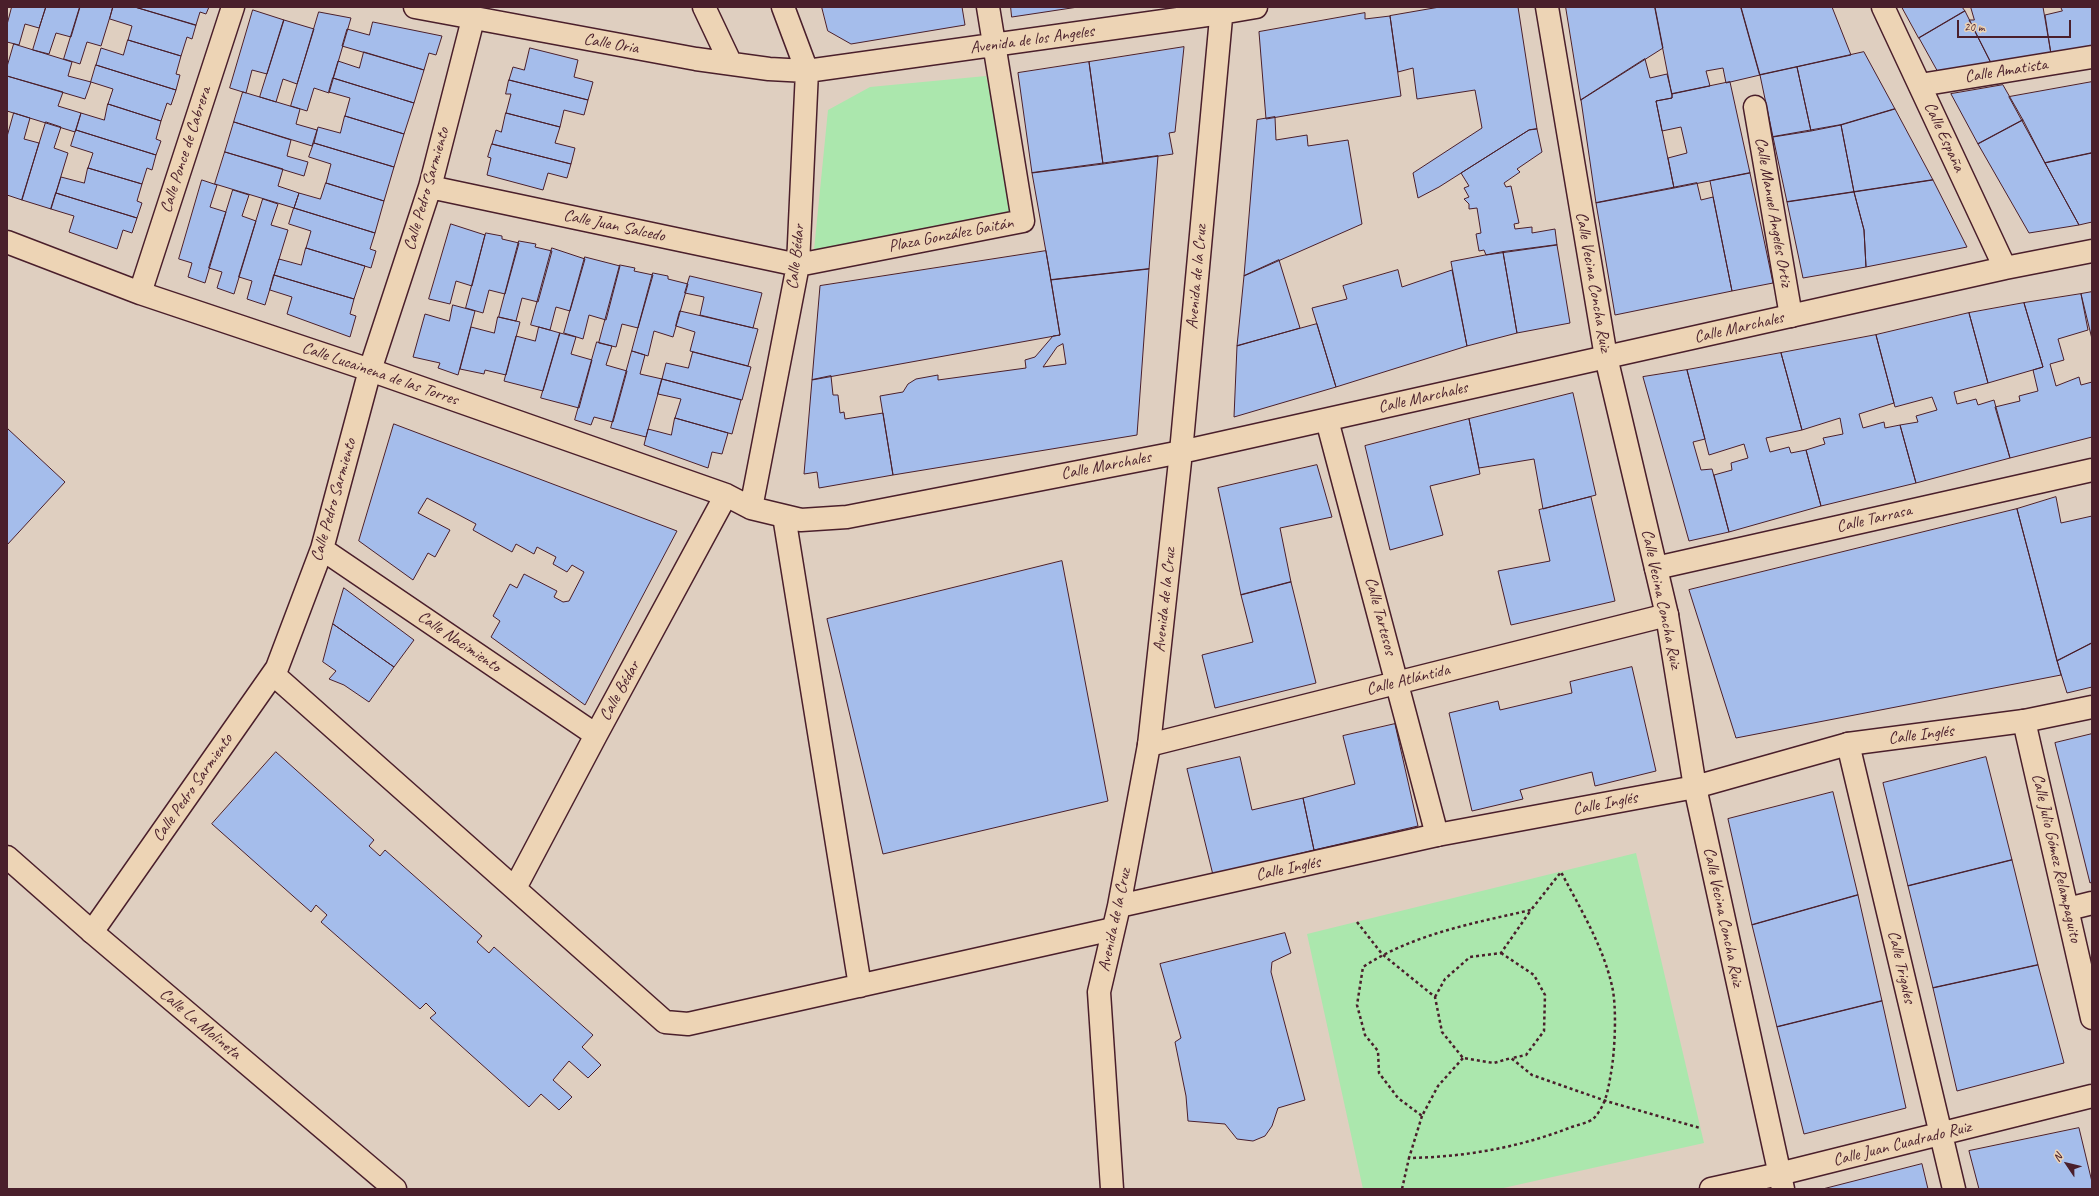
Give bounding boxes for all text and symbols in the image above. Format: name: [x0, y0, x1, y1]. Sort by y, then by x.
scale bar: [1959, 12, 2073, 38]
text: 20 m: [1964, 19, 1984, 35]
street label: Avenida de los Angeles: [969, 21, 1095, 59]
street label: Calle Oria: [582, 29, 640, 59]
street label: Calle Amatista: [1963, 54, 2049, 88]
street label: Calle Ponce de Cabrera: [156, 84, 216, 216]
street label: Calle España: [1919, 99, 1969, 175]
street label: Calle Pedro Sarmiento: [400, 125, 454, 253]
street label: Calle Manuel Angeles Ortiz: [1750, 136, 1796, 288]
street label: Calle Juan Salcedo: [561, 205, 667, 247]
street label: Calle Vecina Concha Ruiz: [1571, 210, 1615, 354]
street label: Plaza González Gaitán: [887, 213, 1015, 257]
street label: Calle Bédar: [782, 223, 810, 291]
street label: Avenida de la Cruz: [1182, 224, 1212, 330]
street label: Calle Marchales: [1692, 308, 1786, 348]
street label: Calle Lucainena de las Torres: [299, 338, 461, 410]
street label: Calle Marchales: [1376, 378, 1470, 418]
street label: Calle Pedro Sarmiento: [307, 436, 361, 564]
street label: Calle Marchales: [1059, 447, 1153, 485]
street label: Calle Tarrasa: [1835, 500, 1913, 538]
street label: Calle Vecina Concha Ruiz: [1636, 527, 1686, 671]
street label: Avenida de la Cruz: [1149, 547, 1181, 653]
street label: Calle Tartesos: [1360, 575, 1400, 657]
street label: Calle Nacimiento: [413, 607, 505, 677]
street label: Calle Bédar: [595, 657, 645, 725]
street label: Calle Atlántida: [1364, 660, 1452, 700]
street label: Calle Inglés: [1887, 721, 1955, 749]
street label: Calle Pedro Sarmiento: [148, 730, 238, 846]
street label: Calle Julio Gómez Relampaguito: [2027, 772, 2085, 944]
street label: Calle Inglés: [1571, 788, 1639, 820]
street label: Calle Vecina Concha Ruiz: [1698, 845, 1748, 989]
street label: Calle Inglés: [1254, 852, 1322, 886]
street label: Avenida de la Cruz: [1094, 867, 1136, 973]
street label: Calle Trigales: [1883, 929, 1919, 1005]
street label: Calle La Molineta: [155, 984, 245, 1064]
street label: Calle Juan Cuadrado Ruiz: [1831, 1117, 1973, 1171]
north arrow: [2047, 1144, 2087, 1184]
text: N: [2049, 1150, 2065, 1164]

